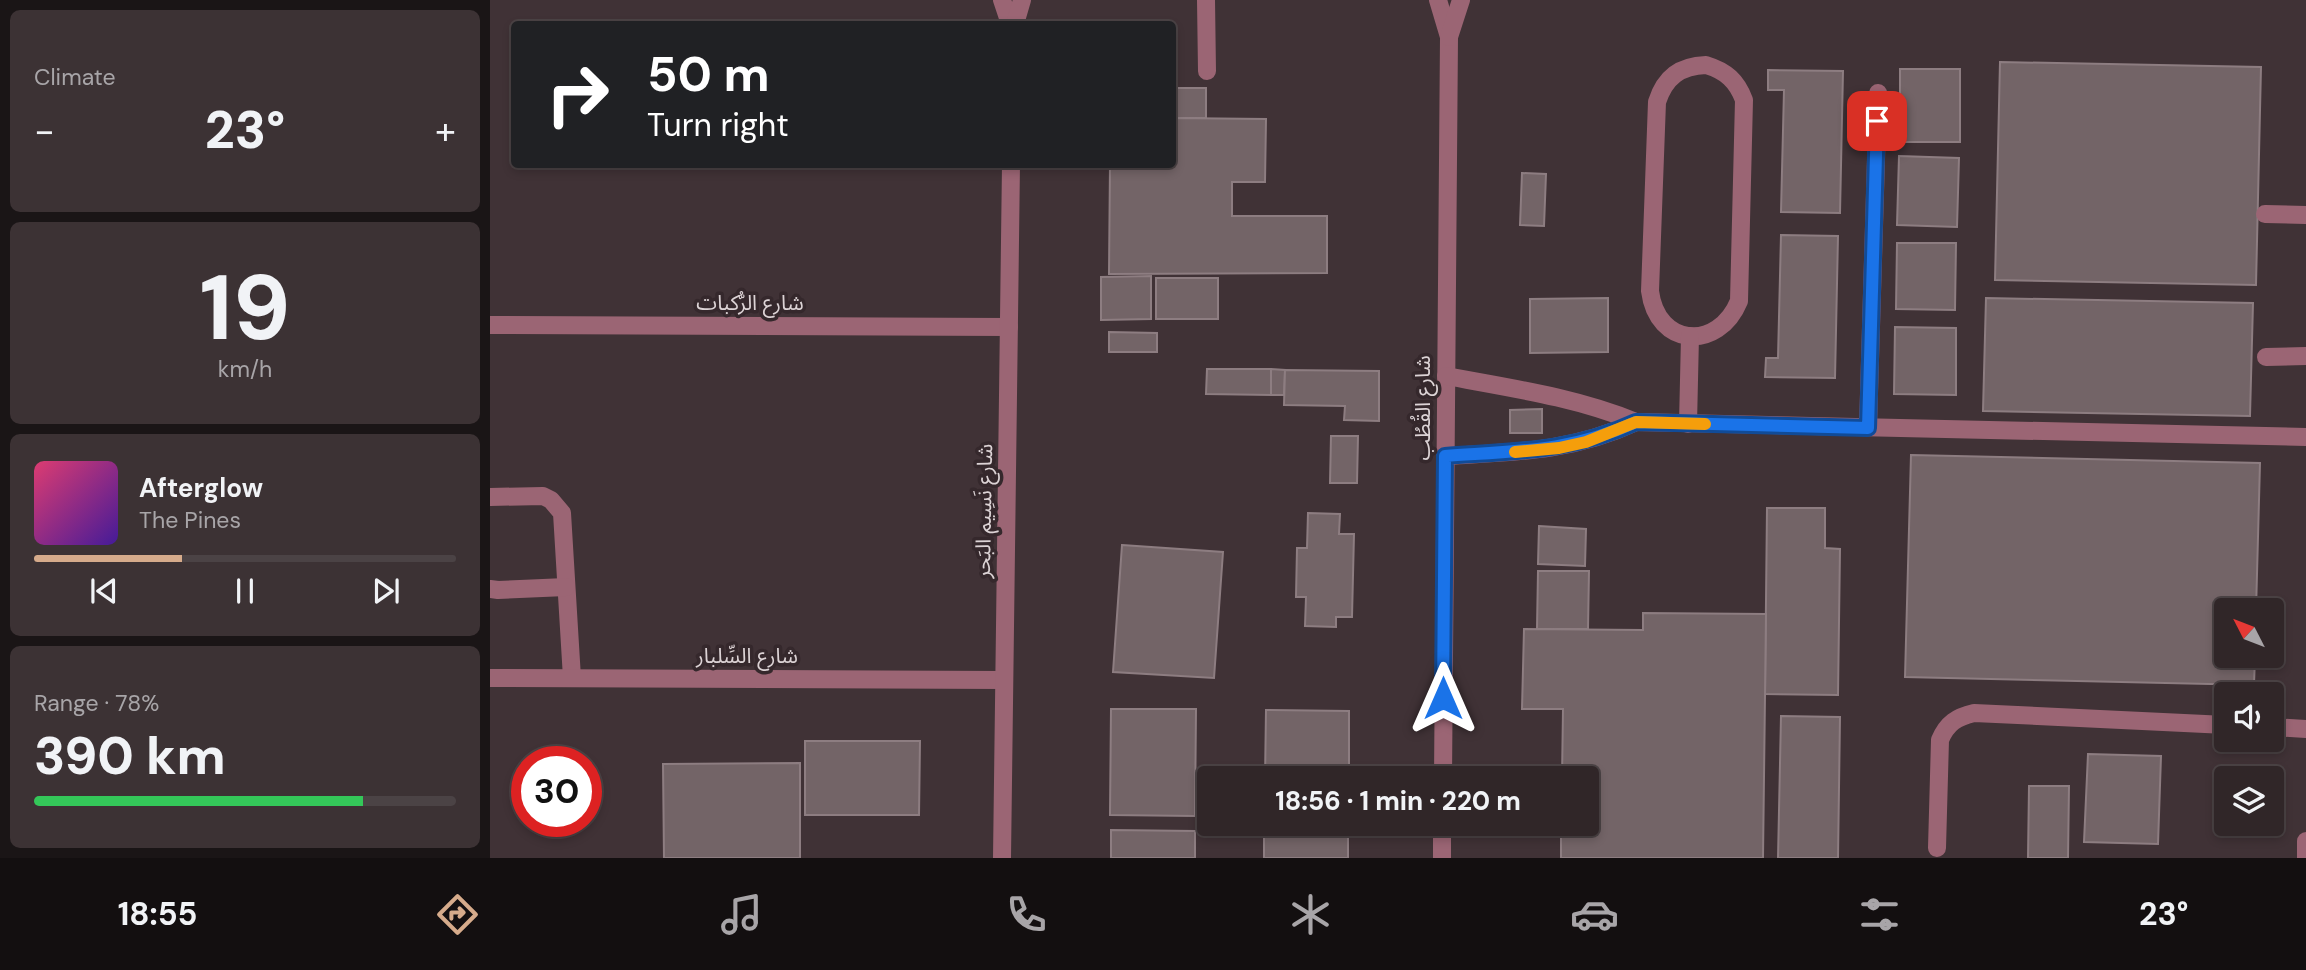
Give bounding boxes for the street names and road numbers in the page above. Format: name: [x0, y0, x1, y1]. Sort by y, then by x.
street label: شارع الرُّكبات: [696, 289, 804, 318]
street label: شارع القُطُب: [1409, 355, 1438, 461]
street label: شارع نَسِيم البَحر: [969, 443, 1000, 580]
street label: شارع السِّلبار: [695, 642, 798, 671]

